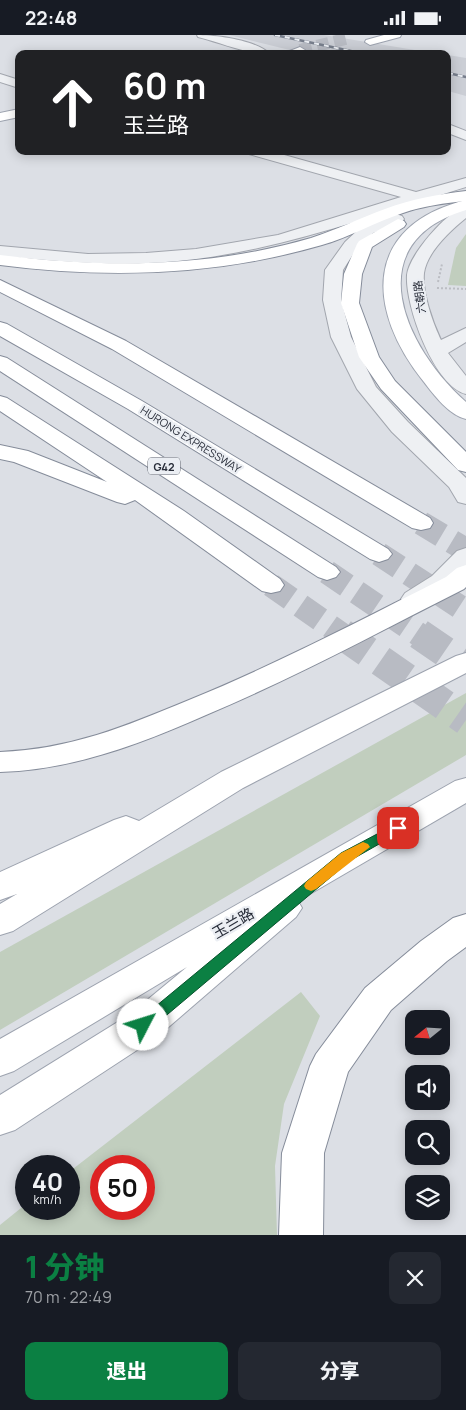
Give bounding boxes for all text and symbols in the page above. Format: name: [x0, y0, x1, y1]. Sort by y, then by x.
text: 22:48: [25, 5, 77, 31]
text: 60 m: [123, 62, 206, 110]
icon: ahead: [40, 70, 105, 135]
text: 玉兰路: [123, 110, 189, 140]
street label: 六朝路: [410, 280, 428, 314]
street label: HURONG EXPRESSWAY: [138, 402, 245, 476]
road number: G42: [148, 457, 180, 475]
pin: [377, 807, 419, 849]
icon: arrive: [384, 814, 412, 842]
street label: 玉兰路: [208, 903, 258, 943]
position arrow: [116, 998, 168, 1050]
north arrow: [405, 1010, 450, 1055]
map controls: [405, 1010, 450, 1220]
button: sound: [405, 1065, 450, 1110]
button: search: [405, 1120, 450, 1165]
speed limit sign: 50: [90, 1155, 155, 1220]
text: 40: [32, 1164, 63, 1199]
button: layers: [405, 1175, 450, 1220]
text: km/h: [34, 1191, 61, 1208]
text: 1 分钟: [25, 1246, 105, 1287]
button: close: [389, 1252, 441, 1304]
text: 70 m · 22:49: [25, 1286, 112, 1308]
button: 退出: [25, 1342, 228, 1400]
button: 分享: [238, 1342, 441, 1400]

